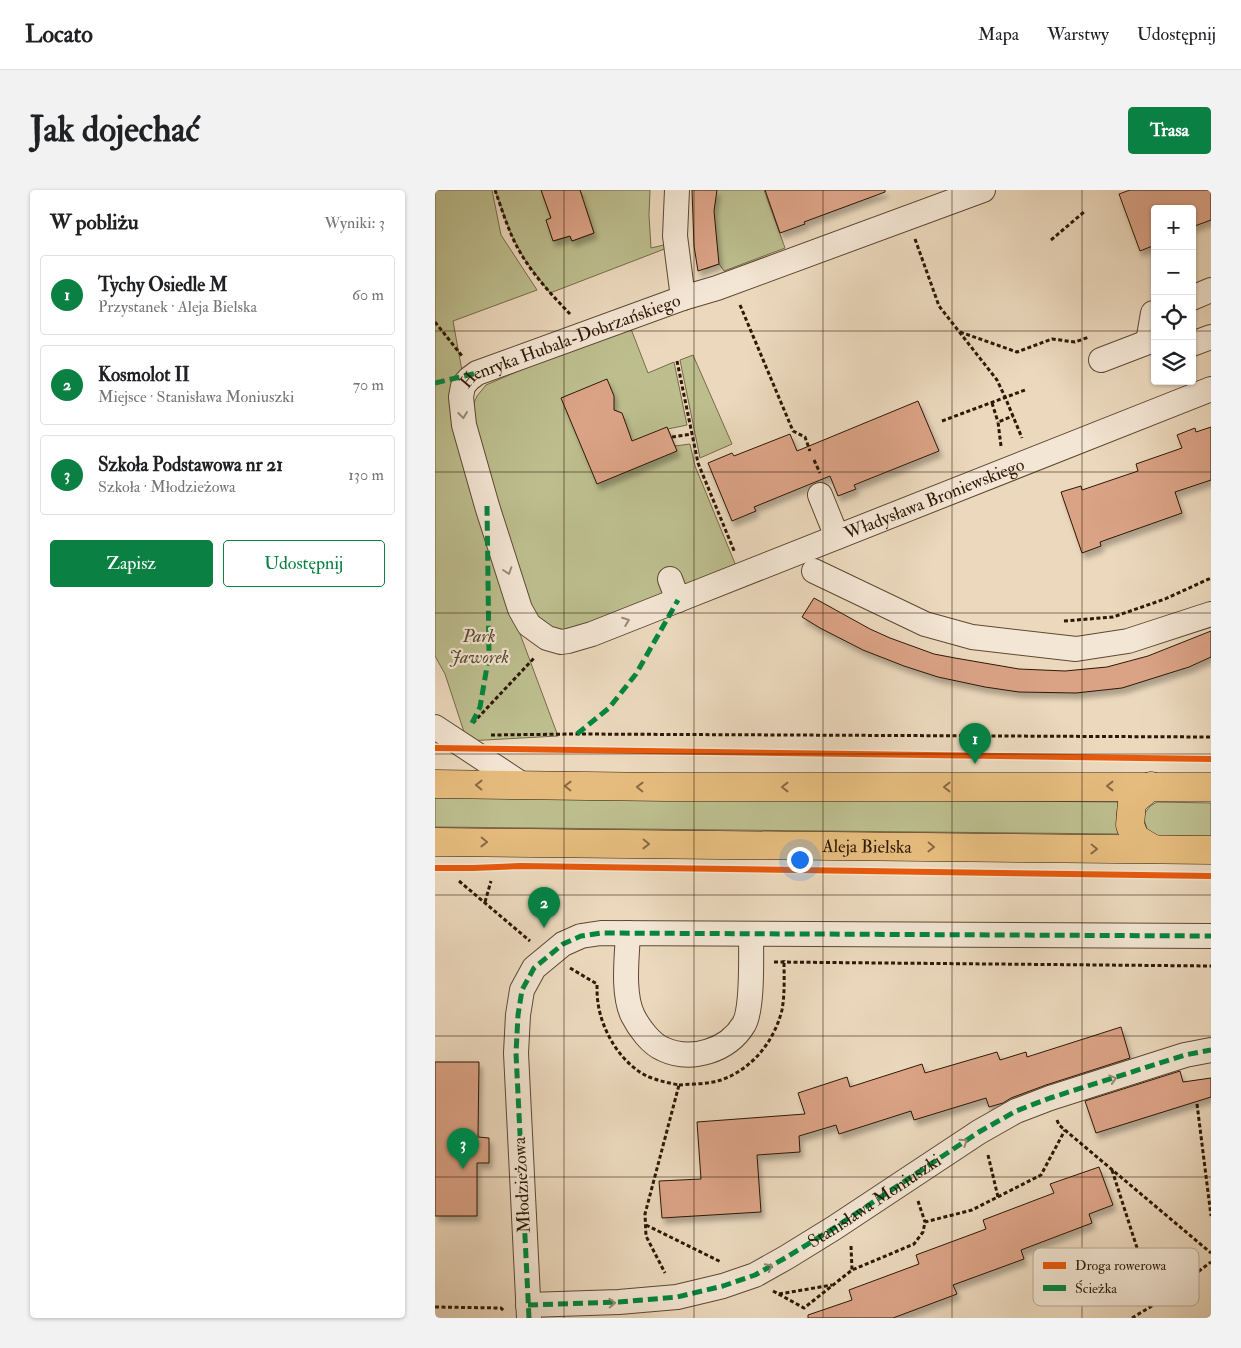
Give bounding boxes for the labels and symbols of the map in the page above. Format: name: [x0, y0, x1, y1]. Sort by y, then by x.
street label: Henryka Hubala-Dobrzańskiego: [455, 288, 684, 393]
one-way arrow: [457, 412, 468, 420]
street label: Władysława Broniewskiego: [840, 452, 1028, 545]
one-way arrow: [503, 567, 513, 575]
one-way arrow: [621, 617, 629, 627]
park label: Park Jaworek: [449, 625, 509, 669]
pin: 1: [959, 723, 991, 764]
one-way arrow: [475, 779, 483, 790]
one-way arrow: [564, 781, 572, 791]
one-way arrow: [1106, 781, 1114, 791]
one-way arrow: [636, 782, 644, 792]
one-way arrow: [781, 782, 788, 792]
one-way arrow: [943, 782, 951, 792]
street label: Aleja Bielska: [821, 834, 912, 858]
one-way arrow: [480, 837, 488, 847]
one-way arrow: [642, 839, 650, 849]
one-way arrow: [928, 842, 935, 852]
one-way arrow: [1090, 844, 1098, 854]
your location: [787, 847, 813, 873]
pin: 2: [528, 887, 560, 928]
one-way arrow: [1109, 1074, 1117, 1084]
pin: 3: [447, 1128, 479, 1169]
street label: Młodzieżowa: [508, 1136, 536, 1234]
one-way arrow: [959, 1138, 968, 1148]
street label: Stanisława Moniuszki: [803, 1149, 946, 1253]
legend: [1033, 1248, 1199, 1306]
text: Droga rowerowa: [1075, 1257, 1167, 1274]
one-way arrow: [764, 1263, 773, 1273]
text: Ścieżka: [1075, 1280, 1117, 1297]
one-way arrow: [608, 1297, 616, 1308]

